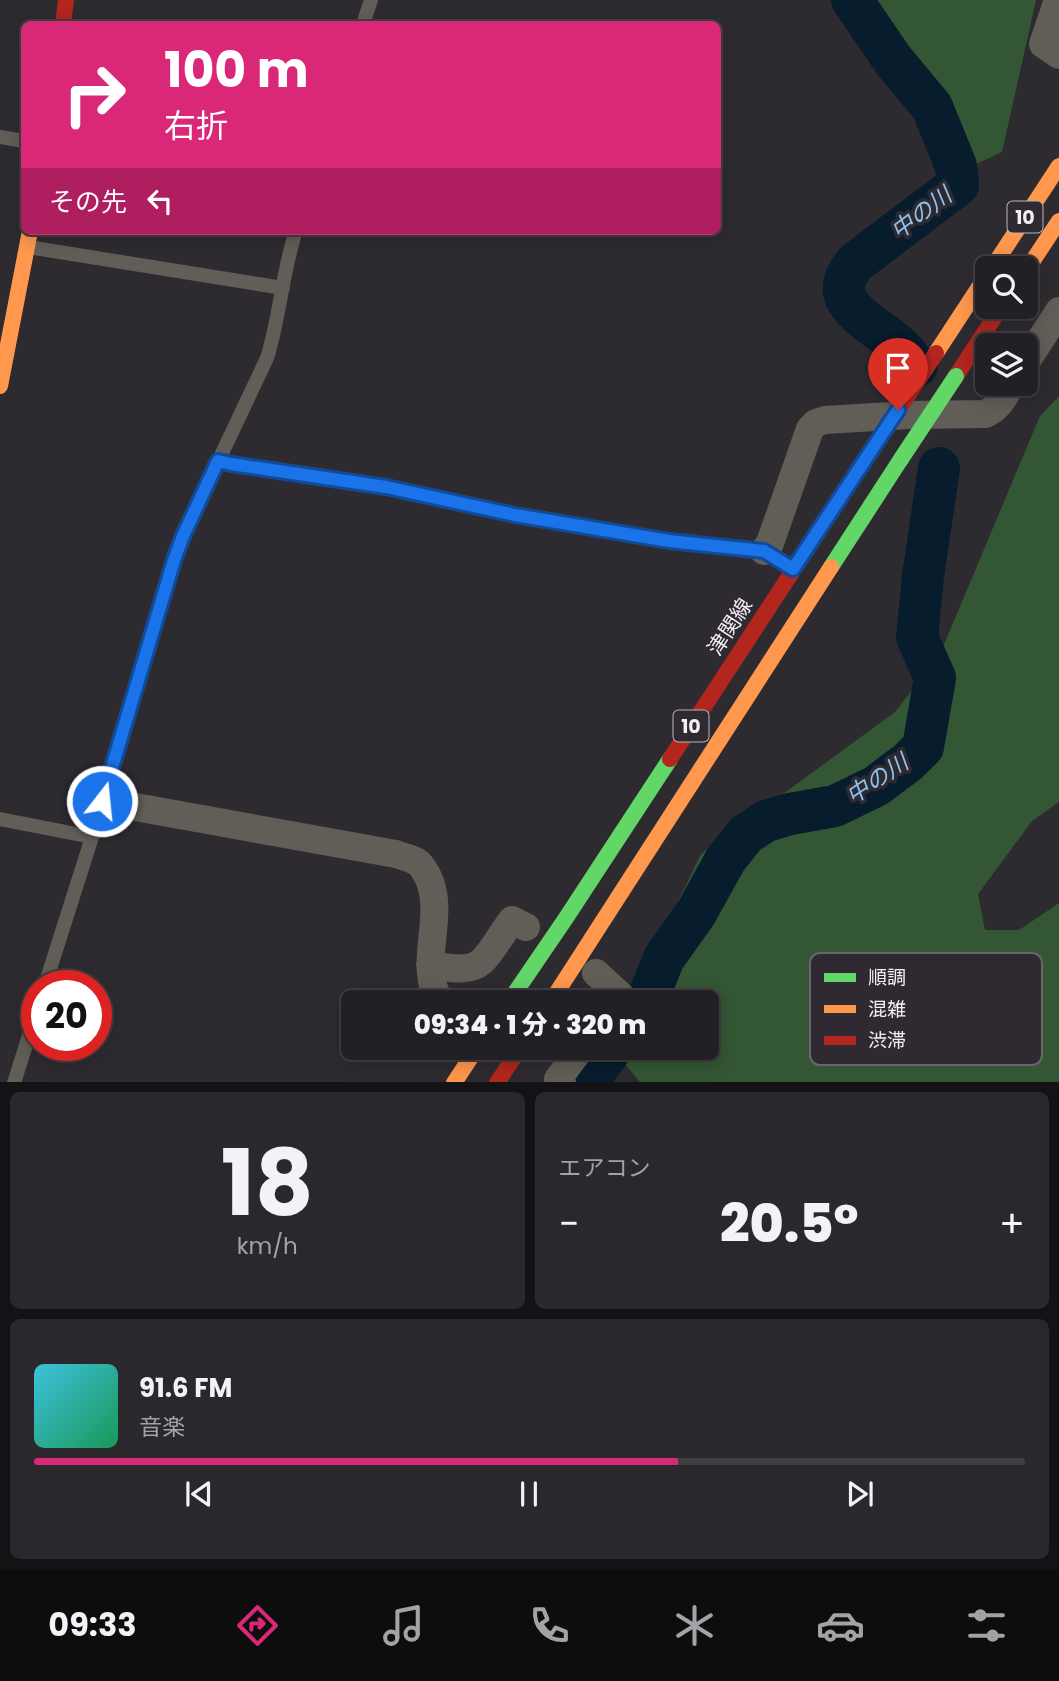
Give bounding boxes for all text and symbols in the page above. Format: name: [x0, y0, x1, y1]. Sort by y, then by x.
text: 100 m: [164, 36, 309, 104]
icon: right: [49, 49, 140, 140]
text: 右折: [164, 103, 228, 148]
water label: 中の川: [884, 178, 961, 247]
icon: left: [141, 182, 179, 220]
text: その先: [49, 184, 127, 220]
road number: 10: [1007, 202, 1042, 232]
map controls: [975, 256, 1038, 396]
button: search: [975, 256, 1038, 319]
button: layers: [975, 333, 1038, 396]
pin: [868, 338, 928, 410]
icon: arrive: [879, 349, 917, 387]
street label: 津関線: [700, 592, 759, 661]
road number: 10: [674, 710, 708, 741]
water label: 中の川: [839, 745, 917, 812]
position arrow: [65, 764, 139, 838]
legend: [810, 953, 1042, 1065]
text: 順調: [868, 964, 906, 991]
speed limit sign: 20: [21, 970, 112, 1061]
text: 混雑: [868, 996, 906, 1023]
text: 09:34 · 1 分 · 320 m: [414, 1007, 646, 1043]
text: 渋滞: [868, 1027, 906, 1054]
text: 18: [221, 1119, 314, 1247]
text: エアコン: [559, 1152, 651, 1184]
text: 20.5°: [720, 1187, 858, 1260]
text: −: [559, 1197, 579, 1250]
text: +: [999, 1197, 1025, 1250]
text: km/h: [237, 1230, 298, 1262]
text: 91.6 FM: [139, 1370, 232, 1406]
text: 音楽: [139, 1411, 185, 1443]
icon: previous: [180, 1475, 218, 1513]
icon: pause: [510, 1475, 548, 1513]
icon: next: [841, 1475, 879, 1513]
icon: directions: [233, 1601, 282, 1650]
icon: music: [379, 1601, 428, 1650]
icon: phone: [525, 1601, 574, 1650]
icon: climate: [670, 1601, 719, 1650]
icon: car: [816, 1601, 865, 1650]
icon: filters: [962, 1601, 1011, 1650]
text: 09:33: [48, 1602, 137, 1647]

